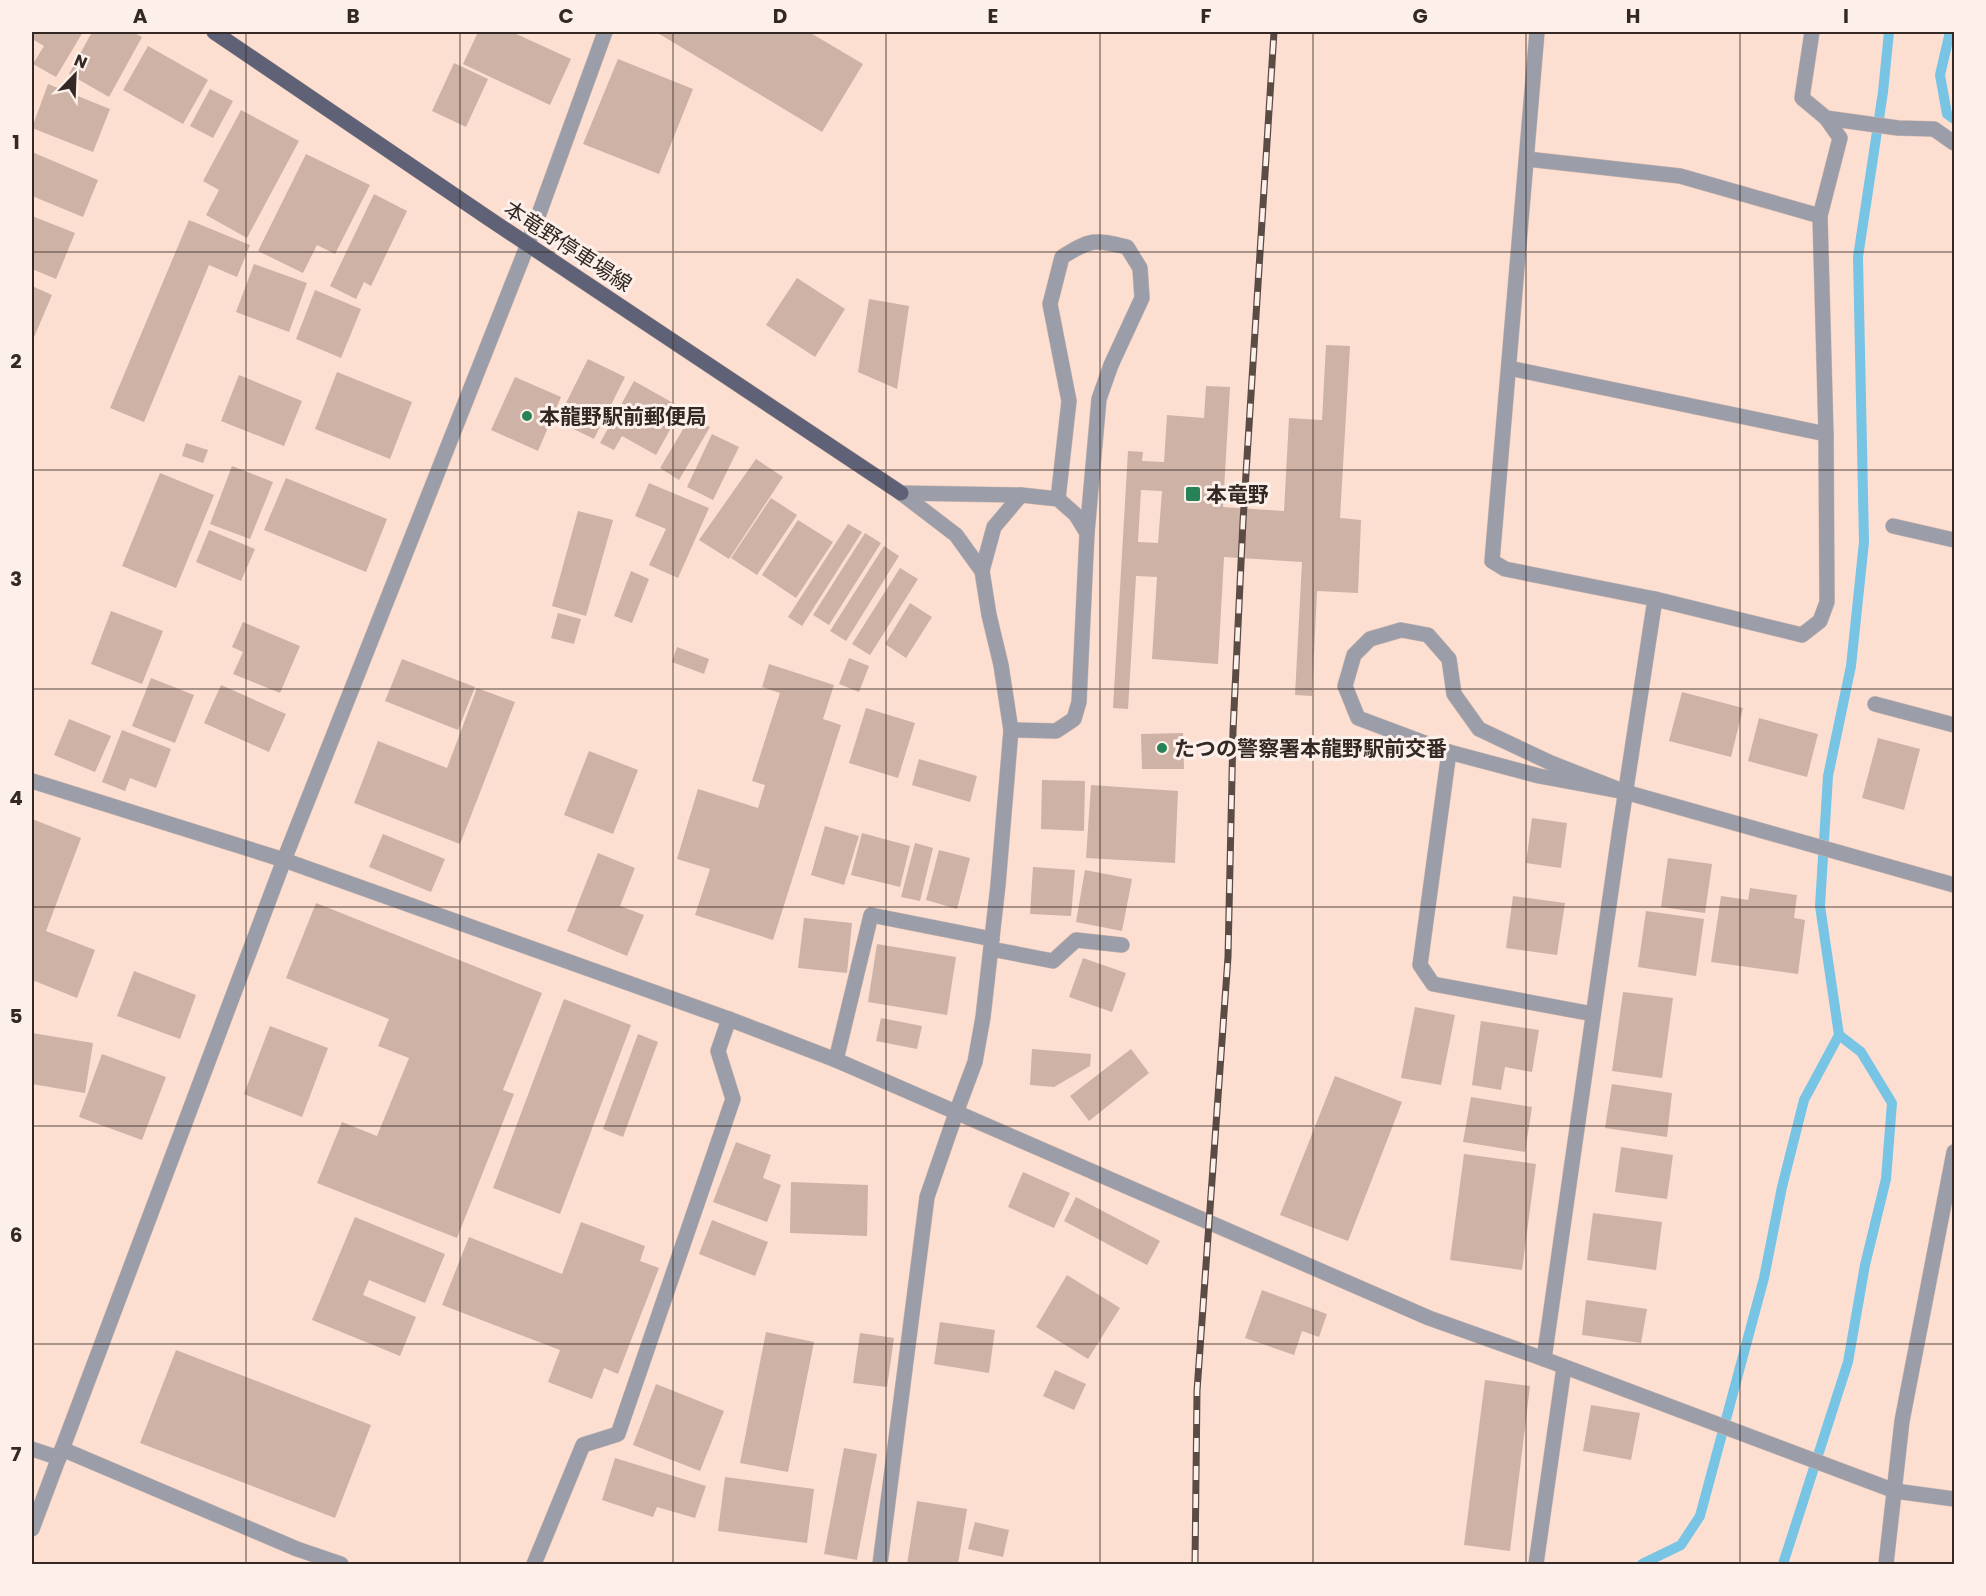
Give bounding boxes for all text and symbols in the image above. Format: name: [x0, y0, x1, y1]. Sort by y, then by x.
text: A: [133, 2, 148, 30]
text: B: [346, 2, 360, 30]
text: C: [558, 2, 574, 30]
text: D: [773, 2, 787, 30]
text: E: [988, 2, 998, 30]
text: F: [1201, 2, 1212, 30]
text: G: [1412, 2, 1428, 30]
text: H: [1626, 2, 1640, 30]
text: I: [1843, 2, 1849, 30]
north arrow: [45, 45, 105, 105]
text: N: [71, 49, 91, 75]
text: 1: [12, 128, 20, 156]
street label: 本竜野停車場線: [498, 194, 638, 298]
text: 2: [10, 347, 22, 375]
place label: 本龍野駅前郵便局: [539, 402, 707, 431]
marker: 本龍野駅前郵便局: [520, 409, 534, 423]
place label: 本竜野: [1206, 480, 1269, 509]
marker: 本竜野: [1184, 485, 1202, 503]
text: 3: [10, 565, 22, 593]
place label: たつの警察署本龍野駅前交番: [1174, 734, 1447, 763]
marker: たつの警察署本龍野駅前交番: [1155, 741, 1169, 755]
text: 4: [9, 784, 23, 812]
text: 5: [10, 1002, 23, 1030]
text: 6: [10, 1221, 22, 1249]
text: 7: [11, 1440, 22, 1468]

